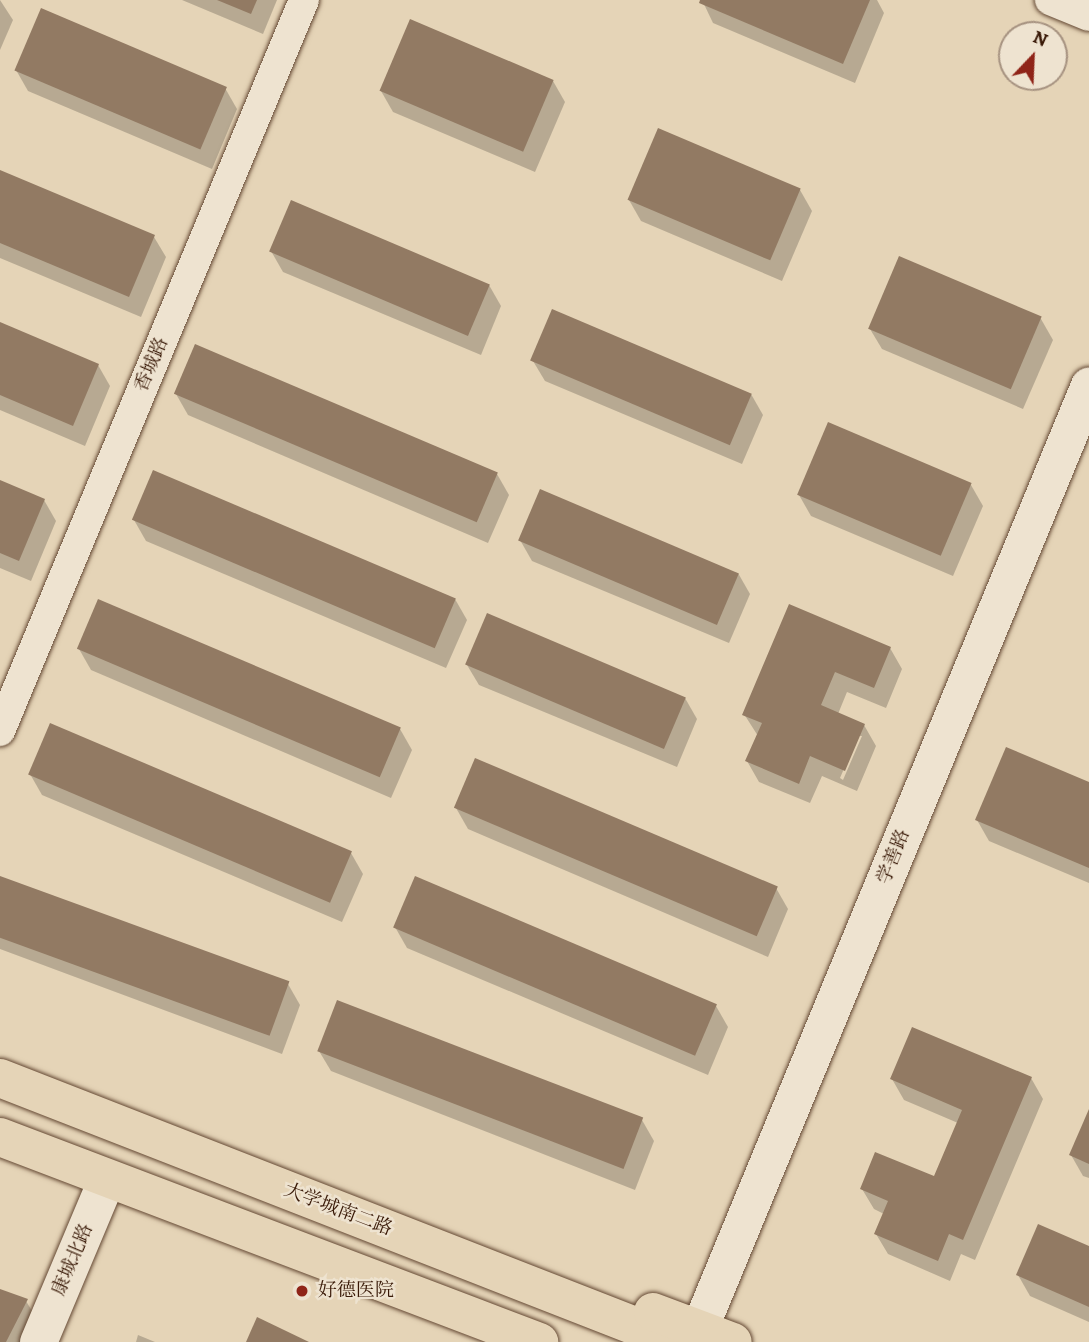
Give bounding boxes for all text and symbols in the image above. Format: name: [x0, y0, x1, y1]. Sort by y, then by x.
north arrow: [998, 21, 1068, 91]
text: N: [1029, 24, 1052, 53]
street label: 香城路: [130, 334, 174, 396]
street label: 学善路: [873, 826, 915, 888]
street label: 大学城南二路: [281, 1179, 395, 1241]
street label: 康城北路: [48, 1221, 98, 1299]
place label: 好德医院: [318, 1280, 394, 1302]
marker: 好德医院: [292, 1281, 312, 1301]

